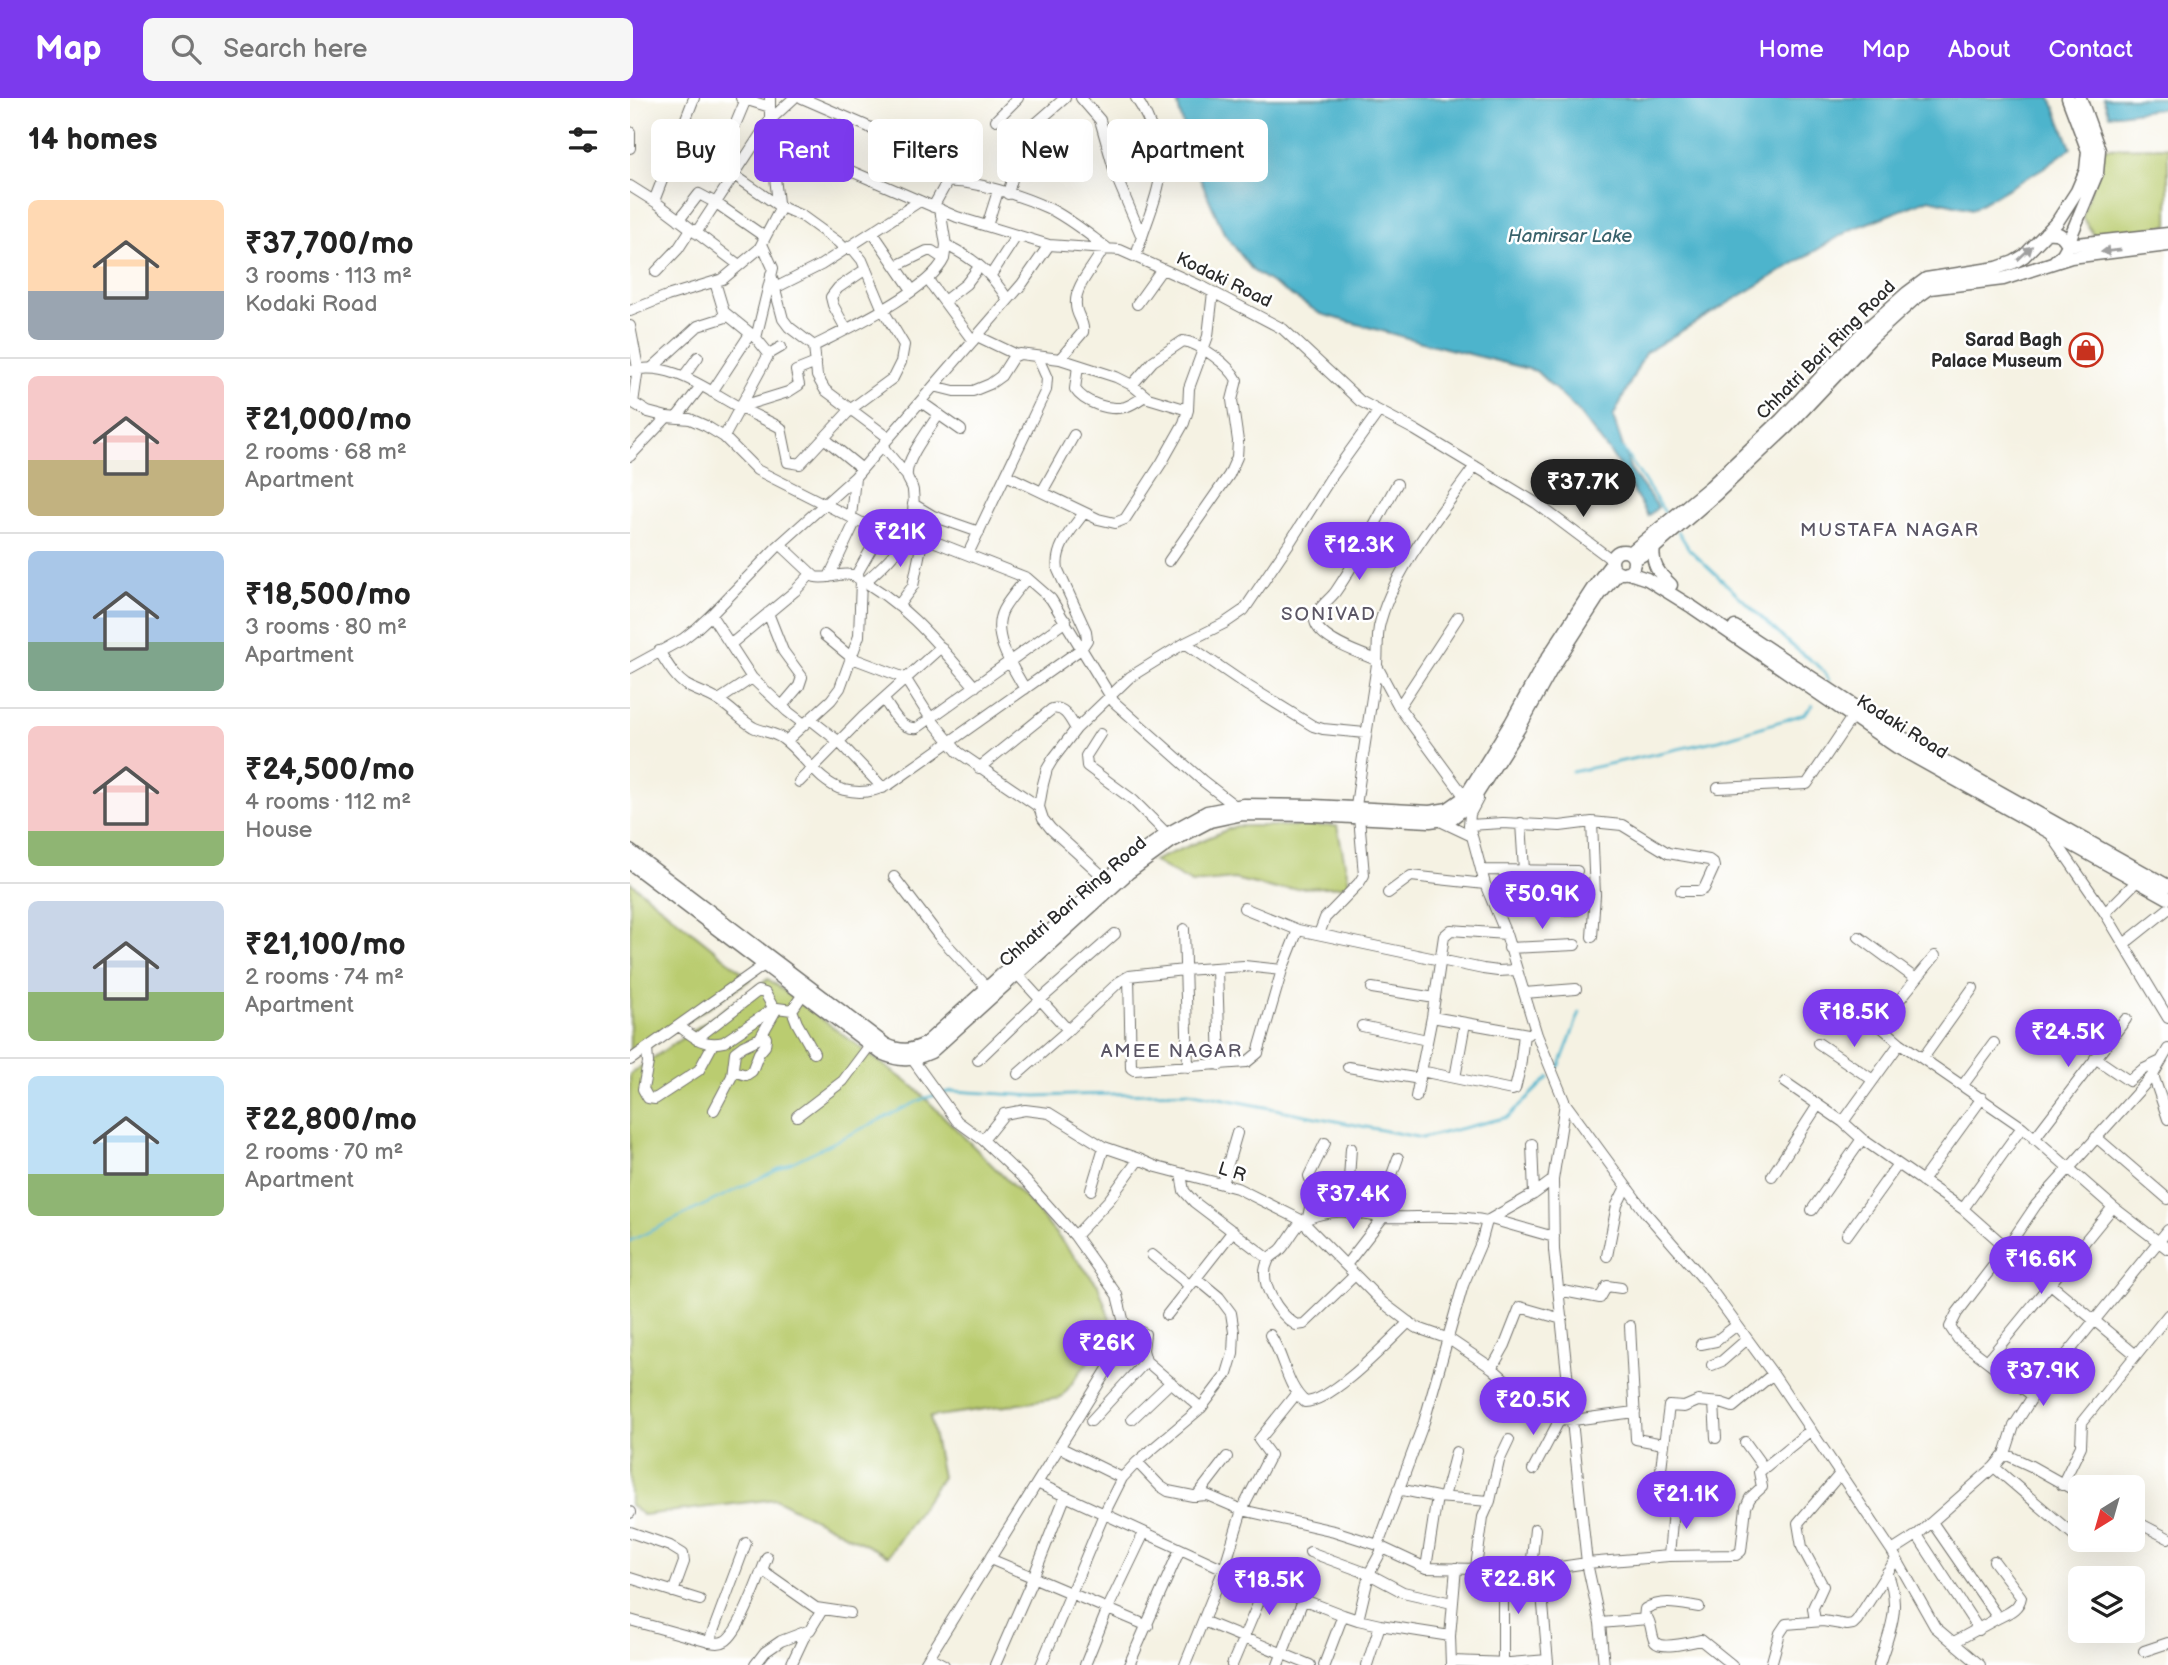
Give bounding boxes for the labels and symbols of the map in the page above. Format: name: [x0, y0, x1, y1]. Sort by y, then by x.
water label: Hamirsar Lake: [1508, 225, 1632, 248]
one-way arrow: [2016, 245, 2034, 261]
one-way arrow: [2100, 246, 2122, 257]
street label: Kodaki Road: [1173, 248, 1275, 312]
street label: Chhatri Bari Ring Road: [1752, 276, 1900, 424]
place label: Sarad Bagh Palace Museum: [1931, 330, 2062, 372]
shop icon: Sarad Bagh Palace Museum: [2067, 331, 2105, 369]
pin: ₹37.7K: [1526, 460, 1640, 519]
pin: ₹21K: [859, 510, 941, 569]
district label: MUSTAFA NAGAR: [1800, 519, 1980, 542]
pin: ₹12.3K: [1302, 522, 1416, 582]
district label: SONIVAD: [1281, 603, 1377, 626]
street label: Kodaki Road: [1853, 691, 1951, 763]
street label: Chhatri Bari Ring Road: [995, 832, 1151, 972]
pin: ₹50.9K: [1485, 872, 1599, 931]
pin: ₹18.5K: [1797, 990, 1911, 1049]
pin: ₹24.5K: [2011, 1010, 2125, 1069]
district label: AMEE NAGAR: [1101, 1040, 1243, 1063]
street label: L R: [1215, 1158, 1249, 1186]
pin: ₹37.4K: [1296, 1172, 1410, 1231]
pin: ₹16.6K: [1984, 1236, 2098, 1296]
pin: ₹26K: [1066, 1320, 1148, 1380]
pin: ₹37.9K: [1986, 1348, 2100, 1408]
pin: ₹20.5K: [1476, 1378, 1590, 1437]
pin: ₹21.1K: [1629, 1472, 1743, 1531]
north arrow: [2068, 1475, 2146, 1552]
pin: ₹22.8K: [1461, 1556, 1575, 1616]
pin: ₹18.5K: [1212, 1558, 1326, 1617]

